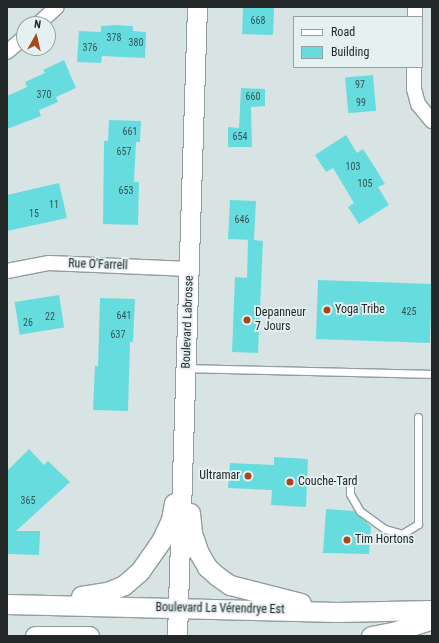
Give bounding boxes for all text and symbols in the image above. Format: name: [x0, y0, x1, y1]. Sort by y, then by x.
house number: 668: [251, 15, 265, 27]
north arrow: [16, 16, 56, 56]
legend: [293, 16, 423, 68]
text: N: [33, 18, 42, 32]
text: Road: [331, 25, 355, 39]
house number: 378: [107, 32, 121, 44]
house number: 380: [129, 37, 143, 49]
house number: 376: [83, 42, 97, 54]
text: Building: [331, 45, 369, 59]
house number: 97: [355, 79, 365, 91]
house number: 370: [37, 89, 51, 101]
house number: 660: [246, 91, 260, 103]
house number: 99: [356, 97, 366, 109]
house number: 661: [123, 126, 137, 138]
house number: 654: [233, 131, 247, 143]
house number: 657: [117, 146, 131, 158]
house number: 103: [346, 161, 360, 173]
house number: 105: [358, 178, 372, 190]
house number: 653: [119, 185, 133, 197]
house number: 11: [49, 199, 59, 211]
house number: 15: [29, 208, 39, 220]
house number: 646: [235, 214, 249, 226]
street label: Rue O'Farrell: [68, 257, 128, 273]
street label: Boulevard Labrosse: [179, 275, 197, 369]
place label: Yoga Tribe: [335, 303, 385, 317]
marker: Yoga Tribe: [322, 305, 332, 315]
place label: Depanneur 7 Jours: [255, 306, 306, 334]
house number: 425: [402, 306, 416, 318]
house number: 641: [117, 310, 131, 322]
house number: 22: [45, 311, 55, 323]
marker: Depanneur 7 Jours: [242, 315, 252, 325]
house number: 26: [23, 317, 33, 329]
house number: 637: [111, 329, 125, 341]
place label: Ultramar: [199, 469, 240, 483]
marker: Ultramar: [243, 471, 253, 481]
place label: Couche-Tard: [298, 475, 357, 489]
marker: Couche-Tard: [285, 477, 295, 487]
house number: 365: [21, 495, 35, 507]
place label: Tim Hortons: [355, 533, 414, 547]
marker: Tim Hortons: [342, 535, 352, 545]
street label: Boulevard La Vérendrye Est: [155, 601, 285, 617]

